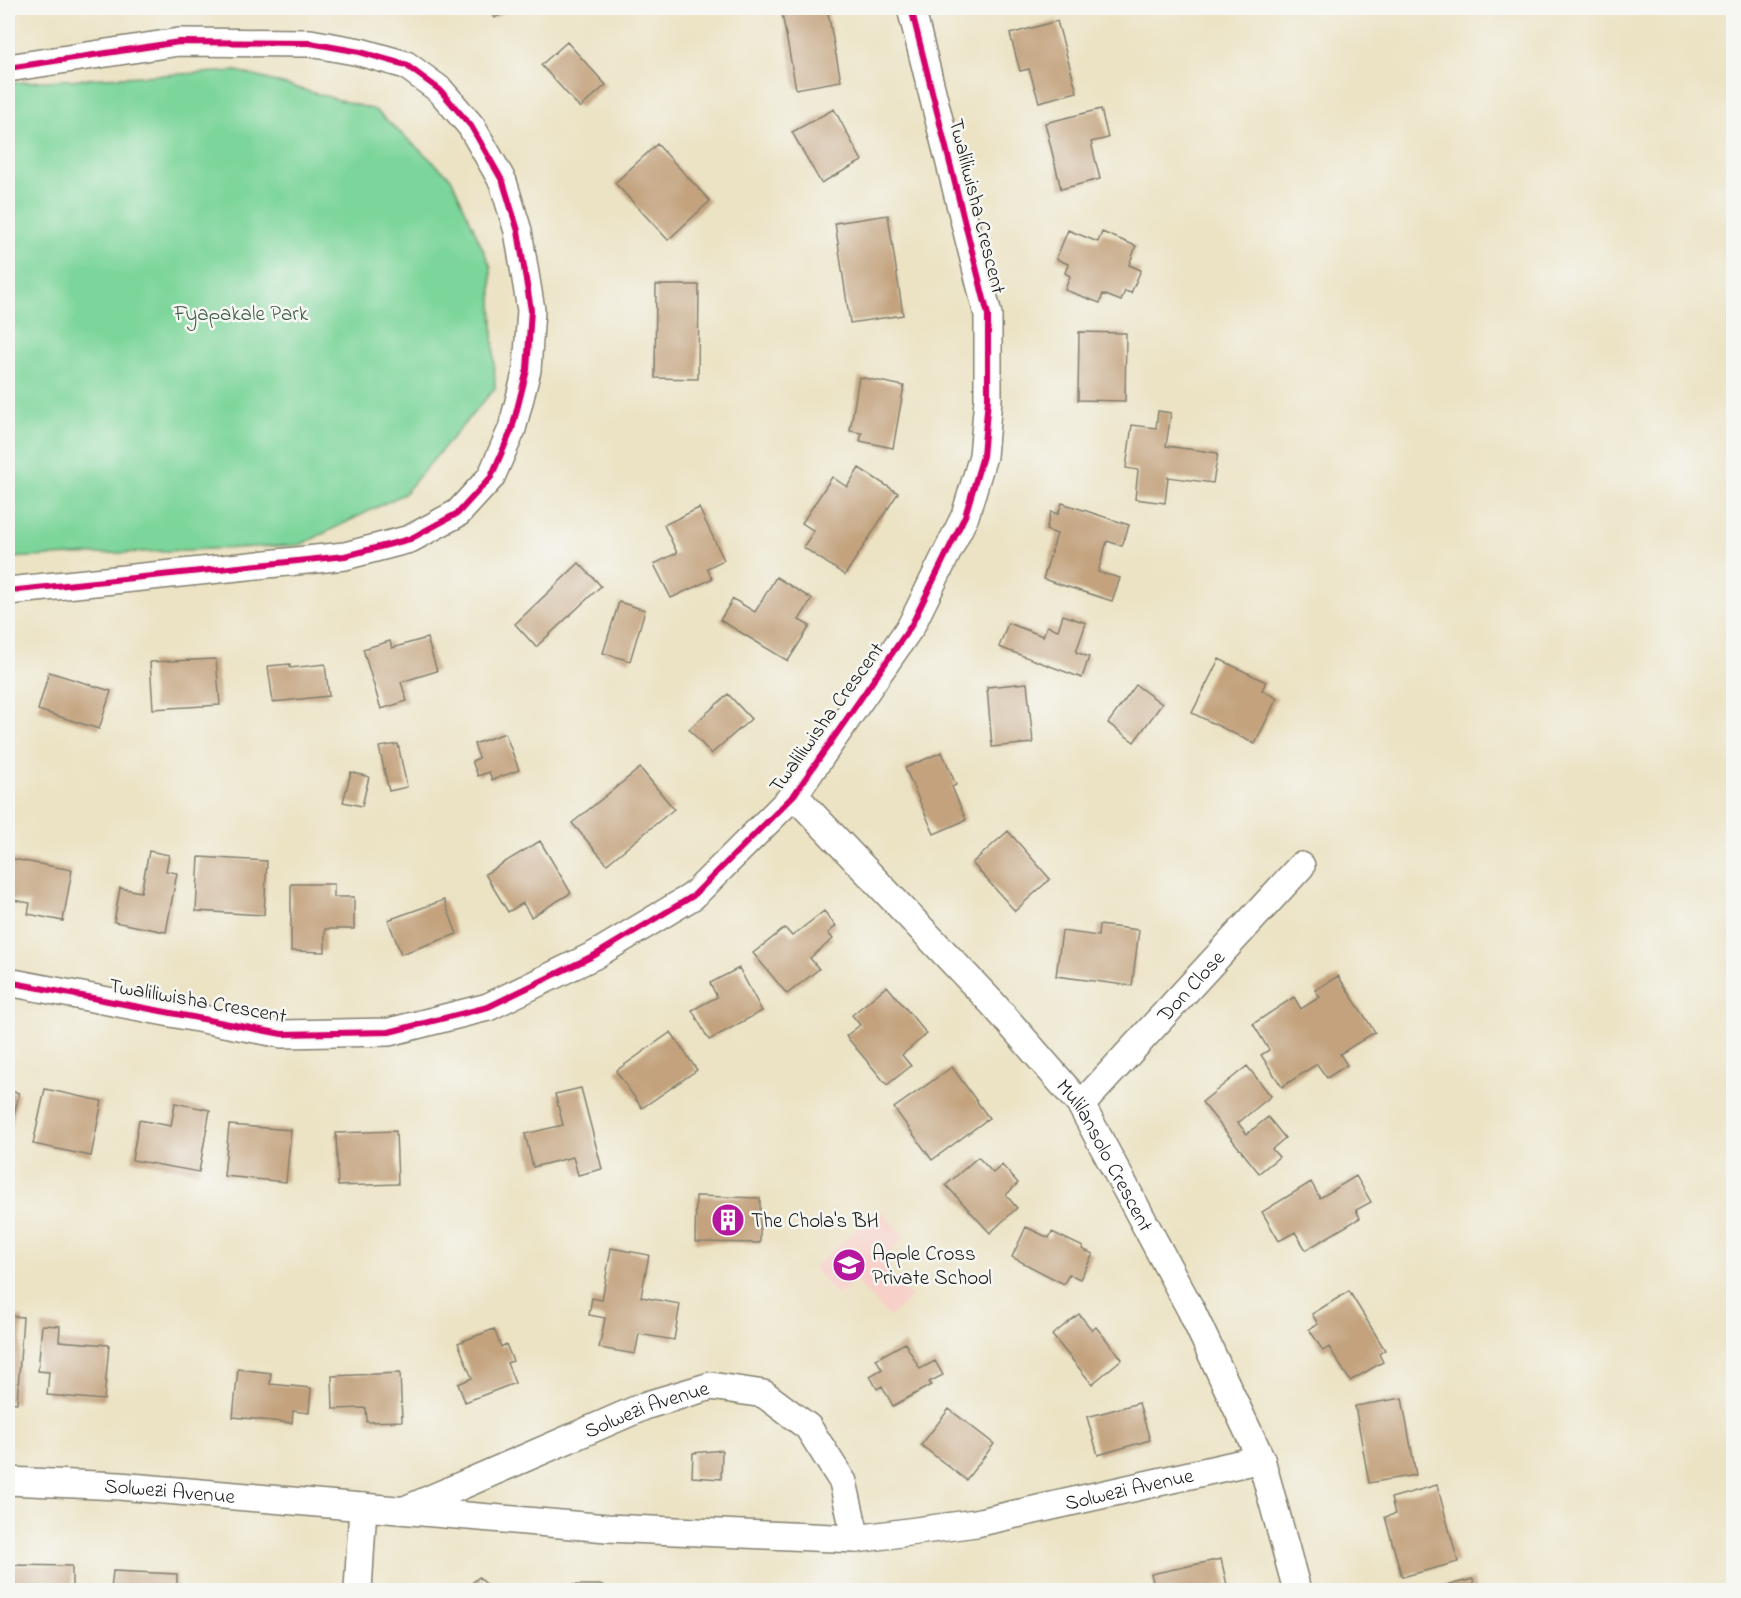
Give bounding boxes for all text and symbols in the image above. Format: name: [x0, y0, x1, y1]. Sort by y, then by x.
street label: Twaliliwisha Crescent: [940, 116, 1012, 297]
park label: Fyapakale Park: [173, 300, 309, 332]
street label: Twaliliwisha Crescent: [763, 637, 893, 800]
street label: Don Close: [1151, 944, 1233, 1030]
street label: Twaliliwisha Crescent: [107, 972, 289, 1032]
street label: Mulilansolo Crescent: [1048, 1073, 1159, 1238]
building icon: The Chola's BH: [710, 1202, 746, 1238]
place label: The Chola's BH: [751, 1207, 879, 1237]
place label: Apple Cross Private School: [872, 1240, 992, 1294]
school or university icon: Apple Cross Private School: [831, 1247, 867, 1283]
street label: Solwezi Avenue: [580, 1374, 714, 1447]
street label: Solwezi Avenue: [1062, 1461, 1197, 1520]
street label: Solwezi Avenue: [104, 1472, 237, 1513]

